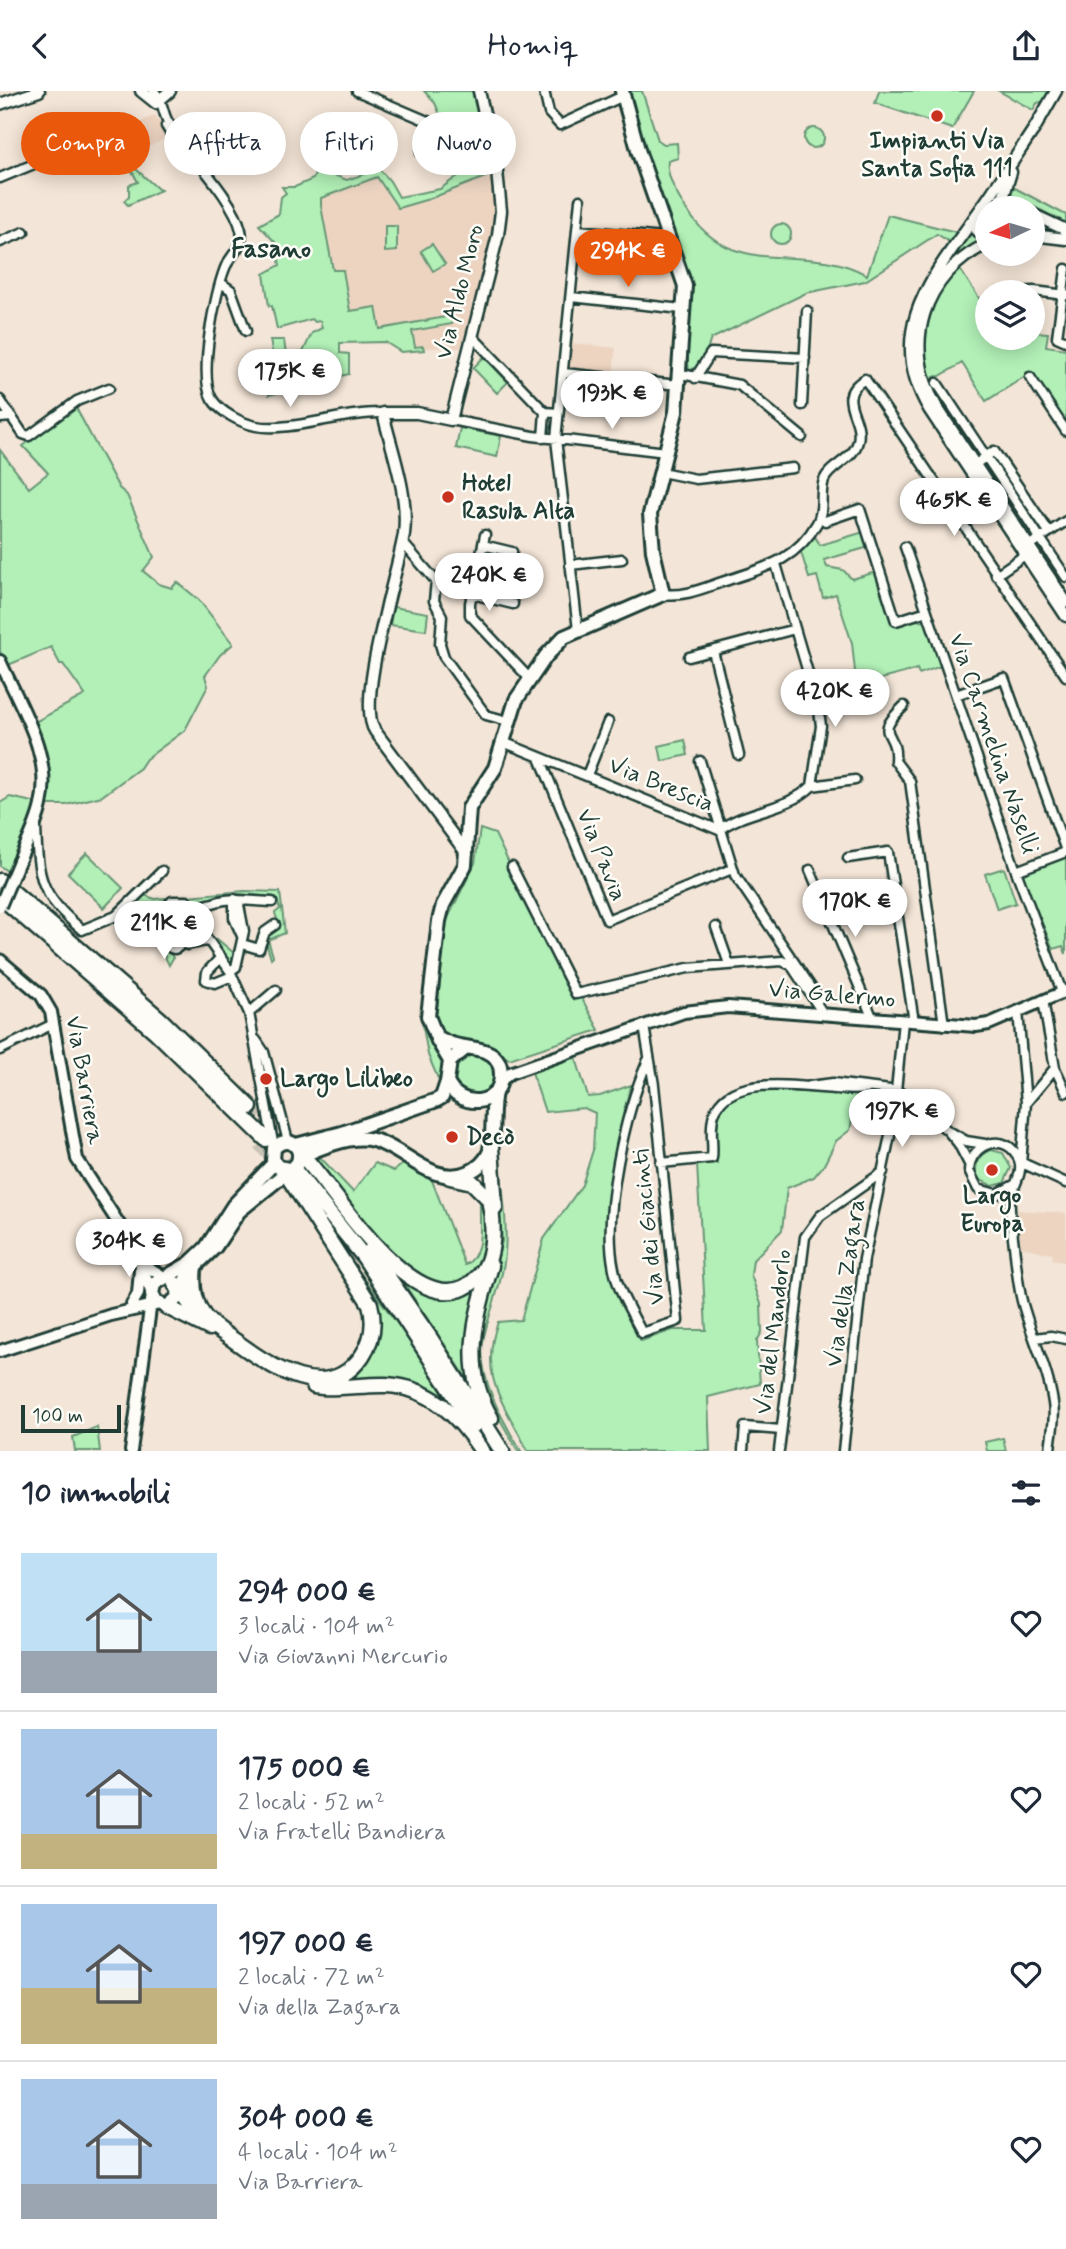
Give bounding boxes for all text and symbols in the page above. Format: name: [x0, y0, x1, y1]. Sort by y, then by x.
text: Homiq: [487, 25, 579, 67]
icon: back: [21, 27, 59, 65]
icon: share: [1007, 27, 1045, 65]
marker: Impianti Via Santa Sofia 111: [929, 108, 945, 124]
chip: Compra: [21, 112, 150, 175]
chip: Affitta: [164, 112, 286, 175]
chip: Filtri: [300, 112, 398, 175]
chip: Nuovo: [412, 112, 516, 175]
place label: Impianti Via Santa Sofia 111: [861, 126, 1013, 185]
north arrow: [975, 196, 1045, 266]
map controls: [975, 196, 1045, 350]
street label: Via Aldo Moro: [428, 221, 492, 363]
pin: 294K €: [571, 229, 685, 289]
district label: Fasano: [231, 233, 311, 267]
text: 294K €: [590, 237, 666, 267]
button: layers: [975, 280, 1045, 350]
pin: 175K €: [233, 349, 347, 409]
text: 175K €: [254, 357, 326, 387]
pin: 193K €: [555, 371, 669, 431]
text: 193K €: [577, 379, 647, 409]
place label: Hotel Rasula Alta: [462, 468, 575, 527]
pin: 465K €: [897, 479, 1011, 538]
text: 465K €: [916, 486, 992, 516]
marker: Hotel Rasula Alta: [440, 489, 456, 505]
pin: 240K €: [432, 553, 546, 613]
text: 240K €: [451, 561, 527, 591]
street label: Via Carmelina Naselli: [941, 629, 1045, 859]
pin: 420K €: [778, 669, 892, 729]
text: 420K €: [797, 677, 873, 707]
street label: Via Brescia: [604, 750, 718, 820]
street label: Via Pavia: [568, 804, 634, 906]
pin: 170K €: [798, 879, 912, 939]
text: 170K €: [818, 887, 892, 917]
pin: 211K €: [107, 901, 221, 961]
text: 211K €: [130, 909, 198, 939]
street label: Via Galermo: [767, 974, 897, 1016]
street label: Via Barriera: [57, 1013, 111, 1147]
place label: Largo Lilibeo: [280, 1064, 413, 1098]
marker: Largo Lilibeo: [258, 1071, 274, 1087]
pin: 197K €: [845, 1089, 959, 1149]
text: 197K €: [865, 1097, 939, 1127]
place label: Decò: [466, 1122, 514, 1153]
marker: Decò: [444, 1129, 460, 1145]
street label: Via dei Giacinti: [625, 1147, 673, 1307]
marker: Largo Europa: [984, 1162, 1000, 1178]
place label: Largo Europa: [960, 1181, 1024, 1240]
street label: Via della Zagara: [819, 1197, 876, 1370]
pin: 304K €: [72, 1219, 186, 1279]
text: 304K €: [92, 1227, 166, 1257]
street label: Via del Mandorlo: [748, 1248, 800, 1416]
scale bar: [21, 1402, 121, 1434]
text: 100 m: [32, 1404, 83, 1429]
text: 10 immobili: [21, 1474, 170, 1513]
icon: filters: [1007, 1474, 1045, 1512]
text: 294 000 €: [238, 1573, 376, 1612]
icon: home: [77, 1581, 161, 1665]
icon: heart: [1007, 1604, 1045, 1642]
text: 3 locali · 104 m²: [238, 1612, 395, 1642]
text: Via Giovanni Mercurio: [238, 1642, 448, 1672]
text: 175 000 €: [238, 1749, 371, 1788]
icon: home: [77, 1757, 161, 1841]
icon: heart: [1007, 1780, 1045, 1818]
text: 2 locali · 52 m²: [238, 1788, 385, 1818]
text: Via Fratelli Bandiera: [238, 1818, 446, 1848]
text: 197 000 €: [238, 1924, 374, 1963]
icon: home: [77, 1932, 161, 2016]
icon: heart: [1007, 1955, 1045, 1993]
text: 2 locali · 72 m²: [238, 1963, 385, 1993]
text: Via della Zagara: [238, 1993, 401, 2023]
text: 304 000 €: [238, 2099, 374, 2138]
icon: home: [77, 2107, 161, 2191]
icon: heart: [1007, 2130, 1045, 2168]
text: 4 locali · 104 m²: [238, 2138, 398, 2168]
text: Via Barriera: [238, 2168, 363, 2198]

